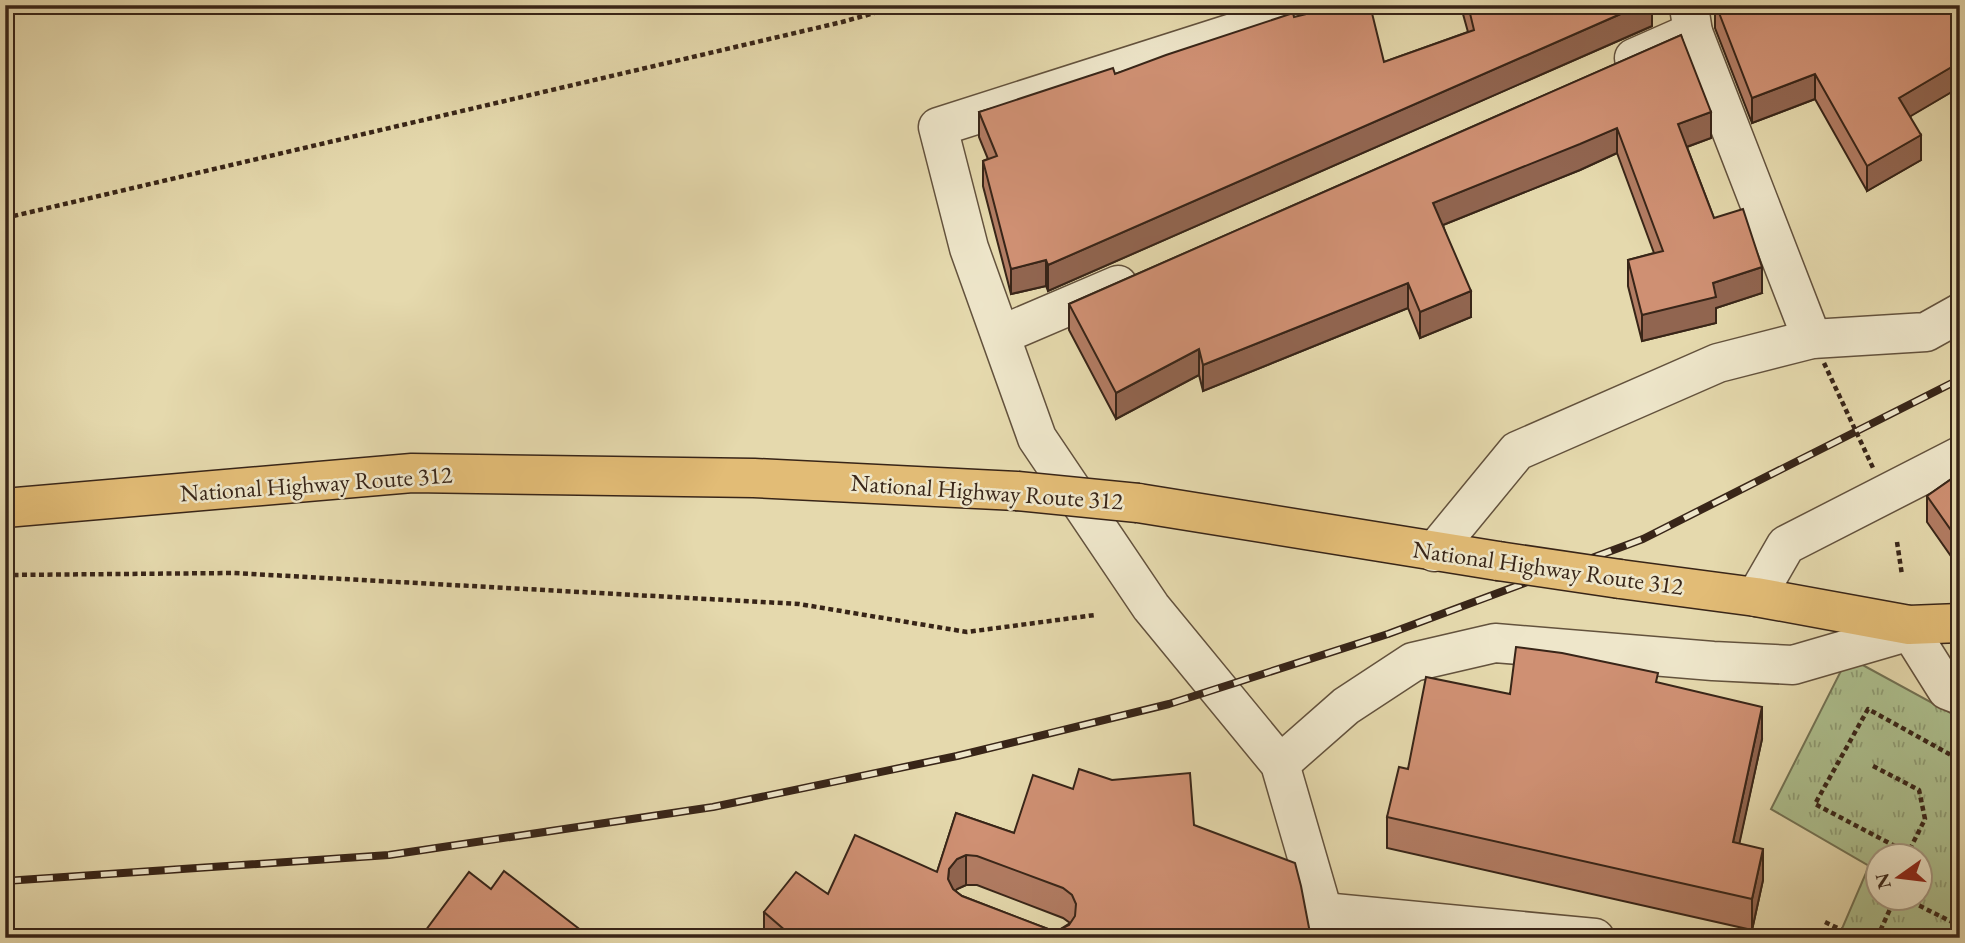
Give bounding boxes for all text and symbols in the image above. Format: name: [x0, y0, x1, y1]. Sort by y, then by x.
street label: National Highway Route 312: [179, 458, 454, 508]
street label: National Highway Route 312: [850, 467, 1125, 517]
street label: National Highway Route 312: [1411, 533, 1686, 602]
north arrow: [1864, 842, 1934, 912]
text: N: [1869, 870, 1897, 891]

